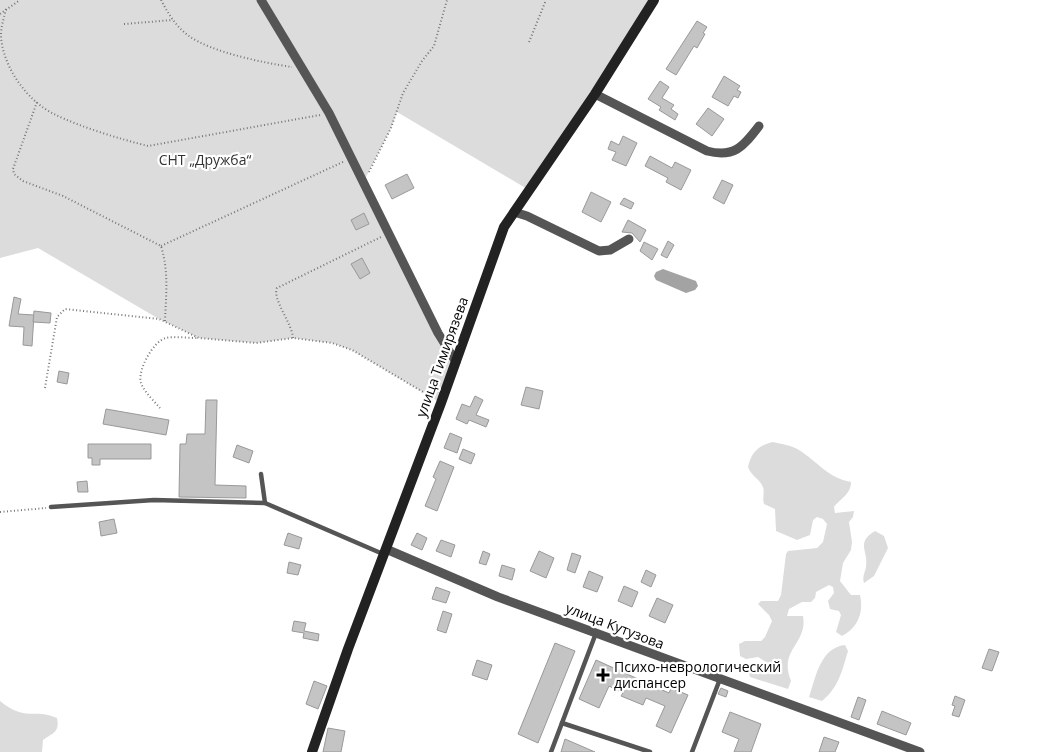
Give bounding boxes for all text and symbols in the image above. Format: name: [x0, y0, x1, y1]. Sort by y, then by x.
park label: СНТ „Дружба“: [159, 150, 251, 169]
street label: улица Тимирязева: [411, 294, 472, 420]
street label: улица Кутузова: [563, 598, 667, 653]
place label: Психо-неврологический диспансер: [614, 657, 781, 692]
marker: Психо-неврологический диспансер: [596, 668, 610, 682]

